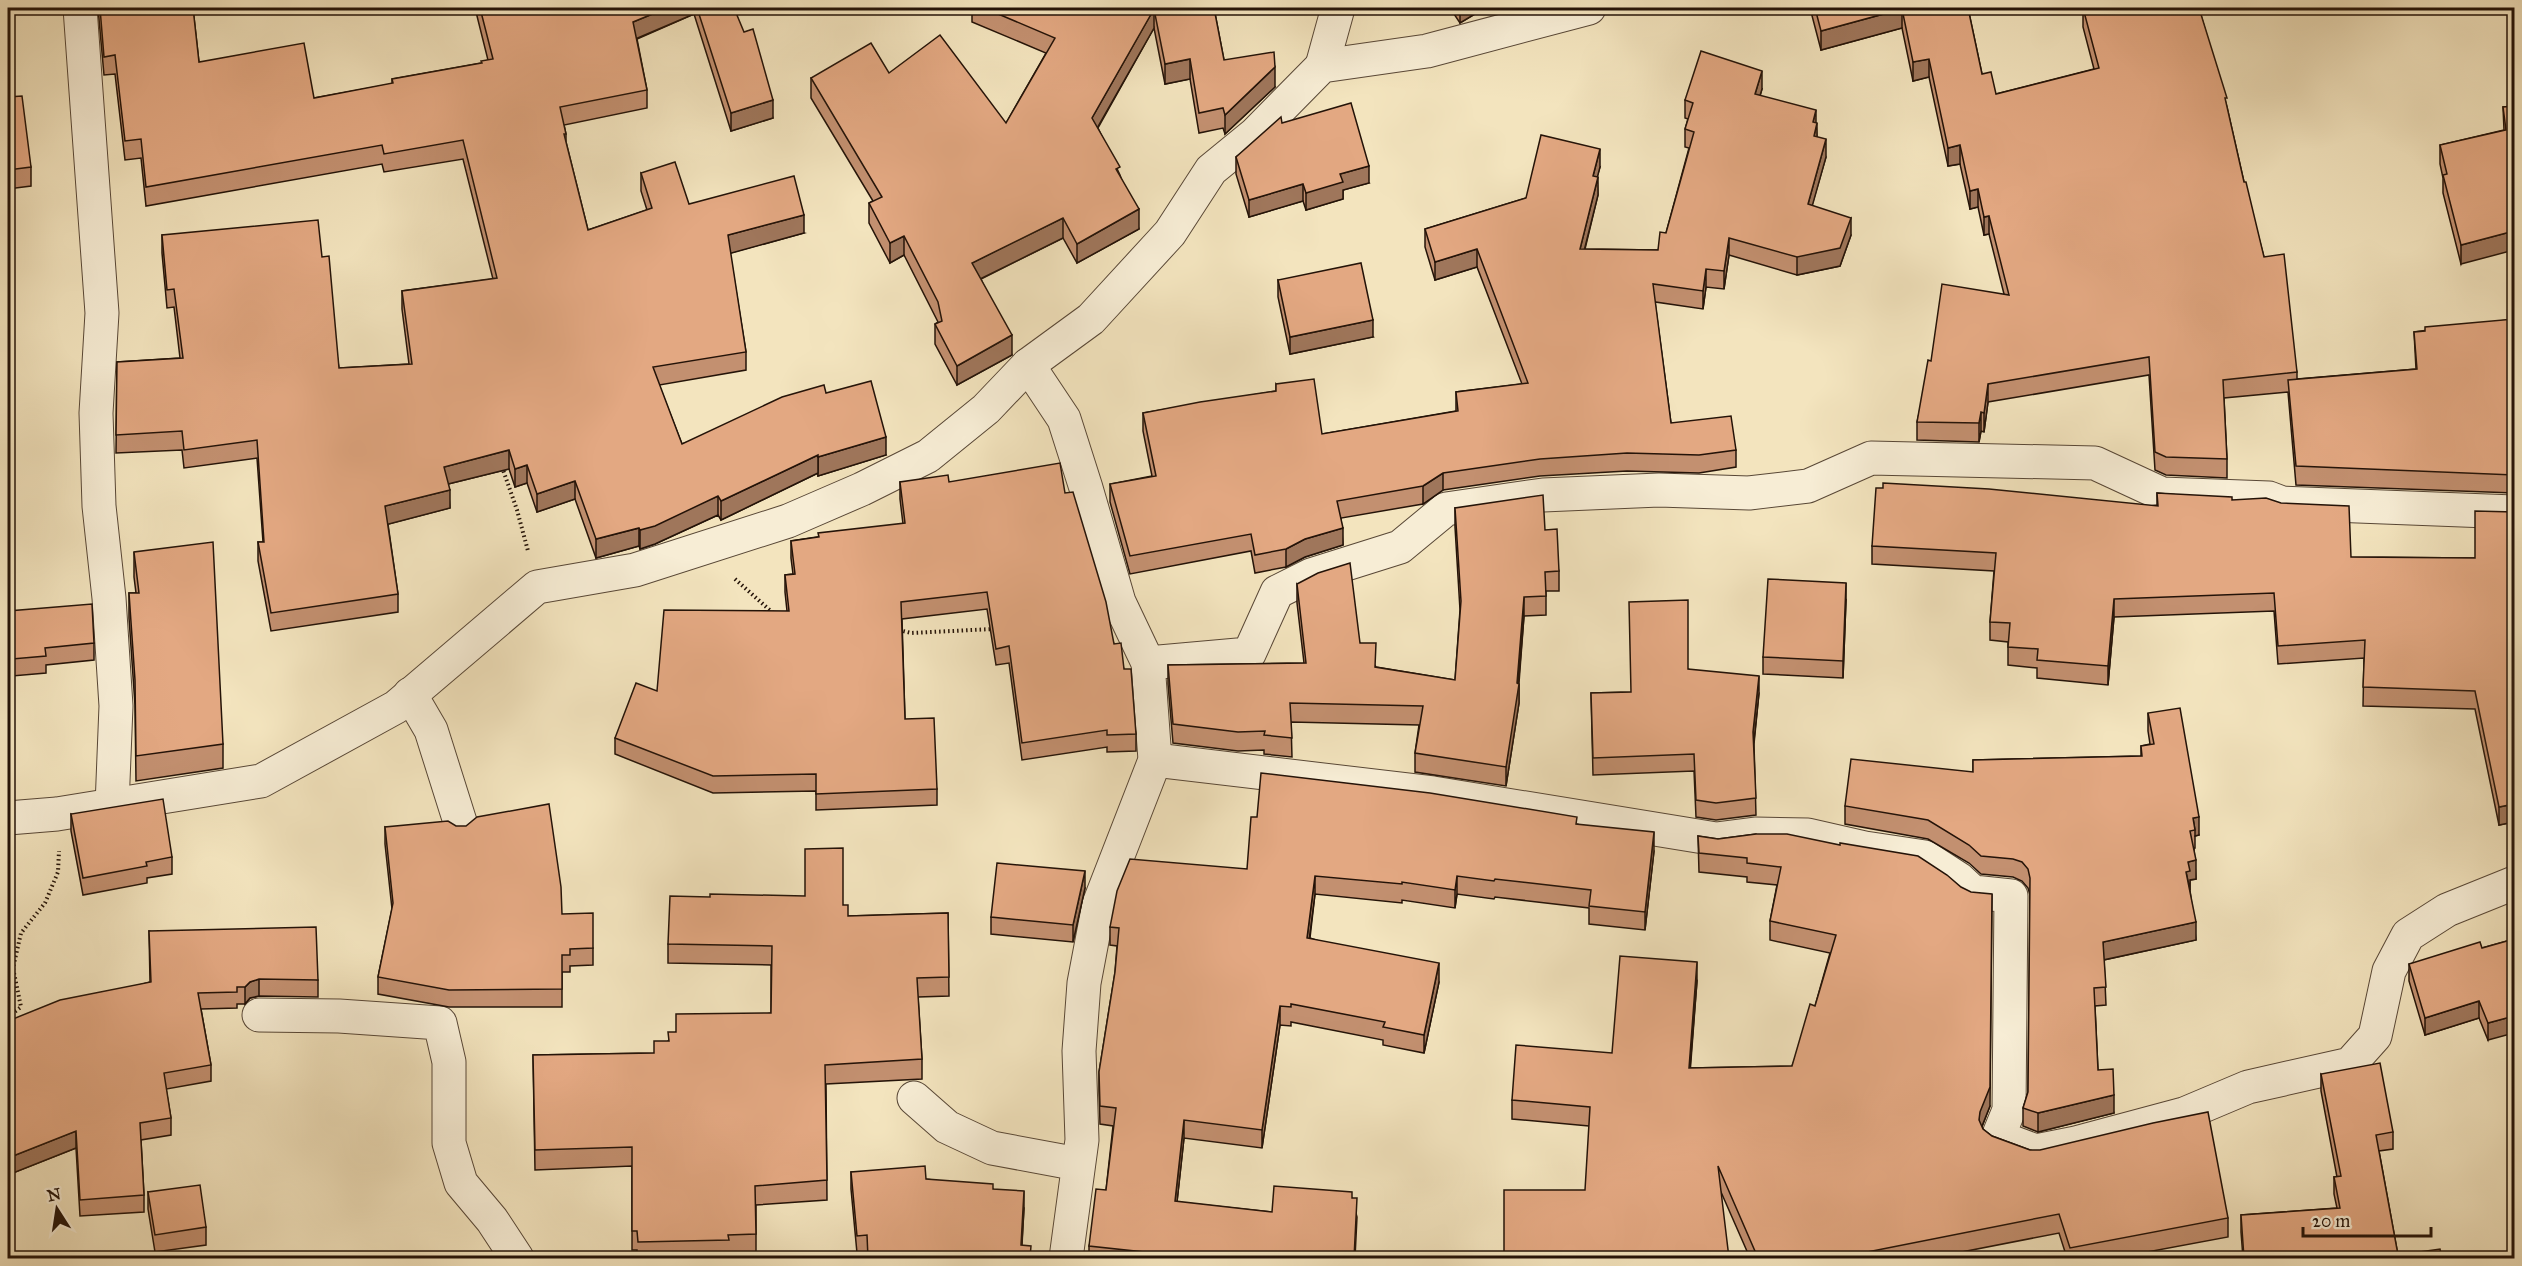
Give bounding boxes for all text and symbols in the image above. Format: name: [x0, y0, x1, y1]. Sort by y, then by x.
north arrow: [27, 1179, 87, 1239]
text: N: [45, 1184, 63, 1206]
scale bar: [2303, 1200, 2430, 1238]
text: 20 m: [2312, 1210, 2350, 1232]

